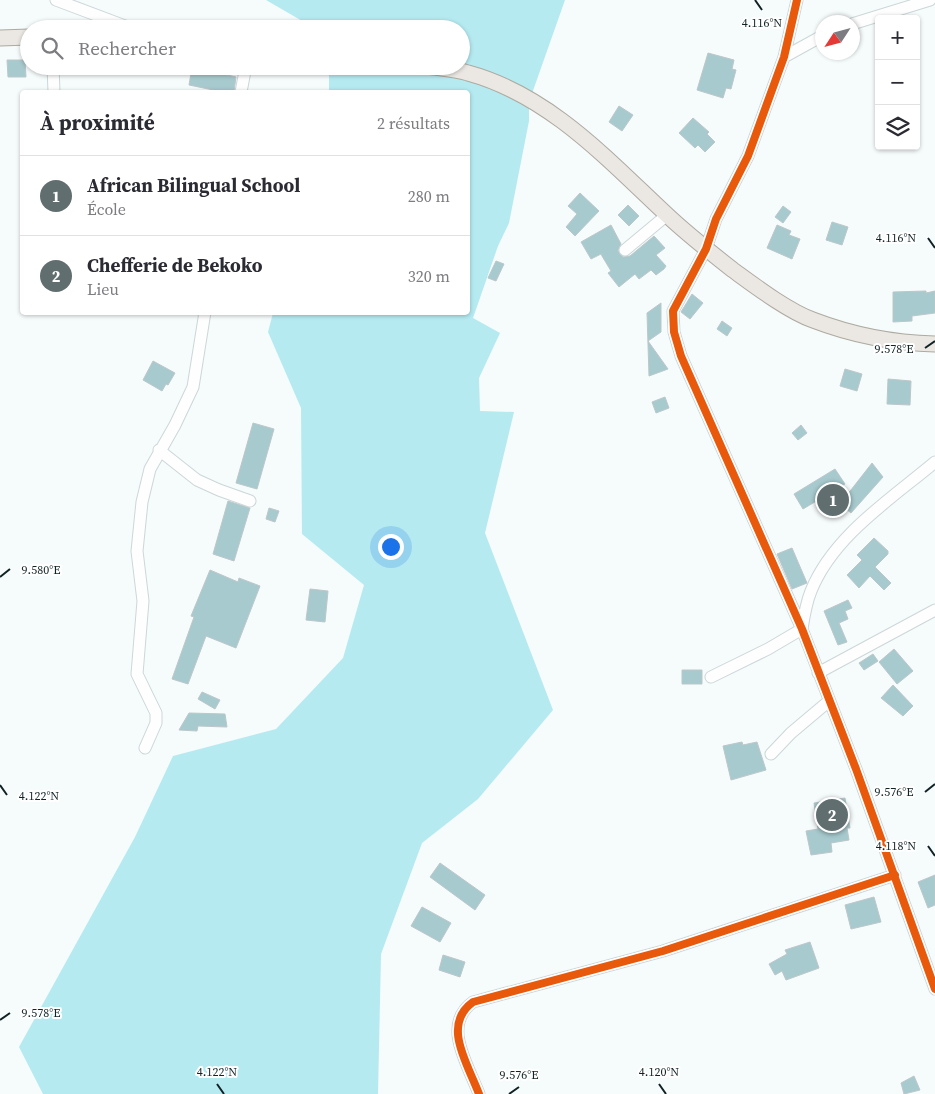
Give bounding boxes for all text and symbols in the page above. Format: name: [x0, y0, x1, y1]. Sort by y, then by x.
text: 4.116°N: [742, 15, 782, 31]
north arrow: [815, 15, 860, 60]
map controls: [875, 15, 920, 150]
button: +: [875, 15, 920, 60]
search box: [20, 20, 470, 75]
icon: search: [38, 34, 66, 62]
text: Rechercher: [78, 35, 176, 61]
button: −: [875, 60, 920, 105]
button: layers: [875, 105, 920, 150]
text: À proximité: [40, 108, 155, 137]
text: 2 résultats: [377, 112, 450, 134]
text: African Bilingual School: [87, 172, 300, 198]
text: 1: [52, 185, 60, 207]
text: 280 m: [408, 185, 450, 207]
text: École: [87, 198, 126, 220]
text: 4.116°N: [876, 230, 916, 246]
text: Chefferie de Bekoko: [87, 252, 262, 278]
text: 2: [52, 265, 60, 287]
text: 320 m: [408, 265, 450, 287]
text: Lieu: [87, 278, 119, 300]
text: 9.578°E: [875, 341, 913, 357]
pin: 1: [817, 481, 849, 519]
your location: [378, 534, 404, 560]
text: 9.580°E: [22, 562, 60, 578]
text: 9.576°E: [875, 784, 913, 800]
text: 4.122°N: [19, 788, 59, 804]
pin: 2: [816, 796, 848, 834]
text: 4.118°N: [876, 838, 916, 854]
text: 9.578°E: [22, 1005, 60, 1021]
text: 4.122°N: [197, 1064, 237, 1080]
text: 4.120°N: [639, 1064, 679, 1080]
text: 9.576°E: [500, 1067, 538, 1083]

